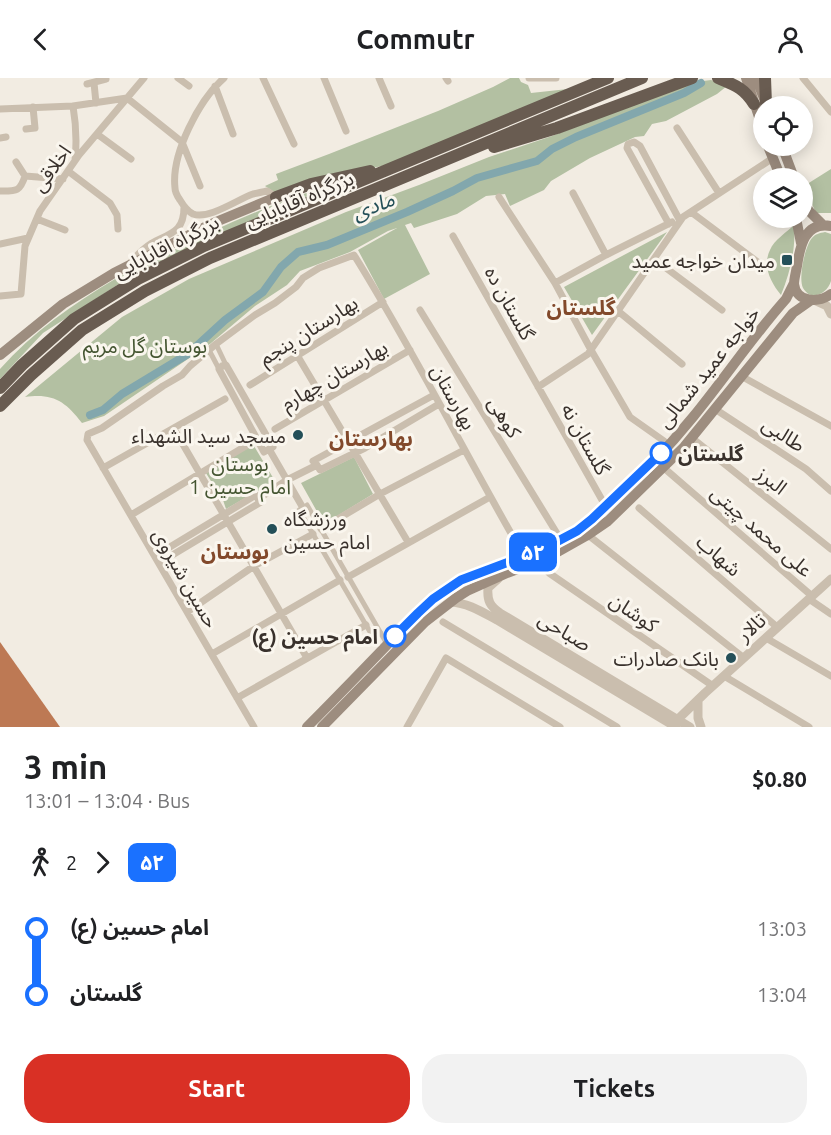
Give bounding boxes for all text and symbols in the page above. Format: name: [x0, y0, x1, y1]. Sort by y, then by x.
icon: back: [24, 23, 57, 56]
icon: person: [774, 23, 807, 56]
text: Commutr: [356, 24, 475, 54]
map controls: [753, 96, 813, 228]
button: locate: [753, 96, 813, 156]
street label: اخلاقی: [26, 140, 76, 196]
street label: بزرگراه آقابابایی: [241, 166, 357, 233]
button: layers: [753, 168, 813, 228]
water label: مادی: [349, 186, 398, 225]
street label: بزرگراه اقابابایی: [109, 210, 223, 283]
place label: میدان خواجه عمید: [632, 249, 775, 273]
marker: میدان خواجه عمید: [780, 253, 794, 267]
street label: گلستان ده: [480, 262, 540, 345]
street label: بهارستان پنجم: [254, 291, 364, 373]
district label: گلستان: [547, 295, 616, 320]
street label: خواجه عمید شمالی: [652, 302, 765, 433]
park label: بوستان گل مریم: [83, 334, 207, 361]
street label: بهارستان چهارم: [277, 335, 393, 418]
street label: بهارستان: [426, 360, 481, 434]
street label: کوهی: [483, 392, 527, 443]
street label: گلستان نه: [556, 399, 615, 480]
street label: طالبی: [758, 412, 810, 457]
place label: مسجد سید الشهداء: [131, 424, 286, 447]
district label: بهارستان: [329, 426, 413, 451]
marker: مسجد سید الشهداء: [291, 428, 305, 442]
marker: گلستان: [650, 442, 672, 464]
place label: گلستان: [678, 442, 745, 466]
park label: بوستان امام حسین 1: [189, 452, 291, 502]
street label: البرز: [751, 460, 792, 500]
street label: علی محمد چیتی: [705, 481, 817, 583]
place label: ورزشگاه امام حسین: [284, 507, 370, 557]
marker: ورزشگاه امام حسین: [265, 522, 279, 536]
street label: حسین شیروی: [148, 524, 224, 632]
street label: شهاب: [692, 529, 746, 581]
line badge: ۵۲: [506, 532, 560, 572]
district label: بوستان: [201, 539, 269, 564]
text: ۵۲: [521, 540, 545, 564]
street label: کوشان: [605, 588, 663, 638]
street label: صباحی: [534, 606, 595, 656]
street label: تالار: [731, 608, 771, 647]
place label: امام حسین (ع): [252, 625, 378, 652]
marker: امام حسین (ع): [384, 625, 406, 647]
place label: بانک صادرات: [613, 647, 719, 671]
marker: بانک صادرات: [724, 651, 738, 665]
text: 3 min: [24, 748, 107, 785]
text: $0.80: [752, 766, 807, 791]
text: 13:01 – 13:04 · Bus: [24, 789, 190, 812]
icon: walk: [24, 846, 57, 879]
icon: forward: [86, 846, 119, 879]
text: ۵۲: [140, 850, 164, 874]
text: 2: [66, 851, 77, 874]
text: امام حسین (ع): [70, 914, 209, 939]
text: 13:03: [757, 917, 807, 940]
text: گلستان: [70, 980, 142, 1005]
text: 13:04: [757, 983, 807, 1006]
button: Start: [24, 1054, 410, 1123]
button: Tickets: [422, 1054, 807, 1123]

